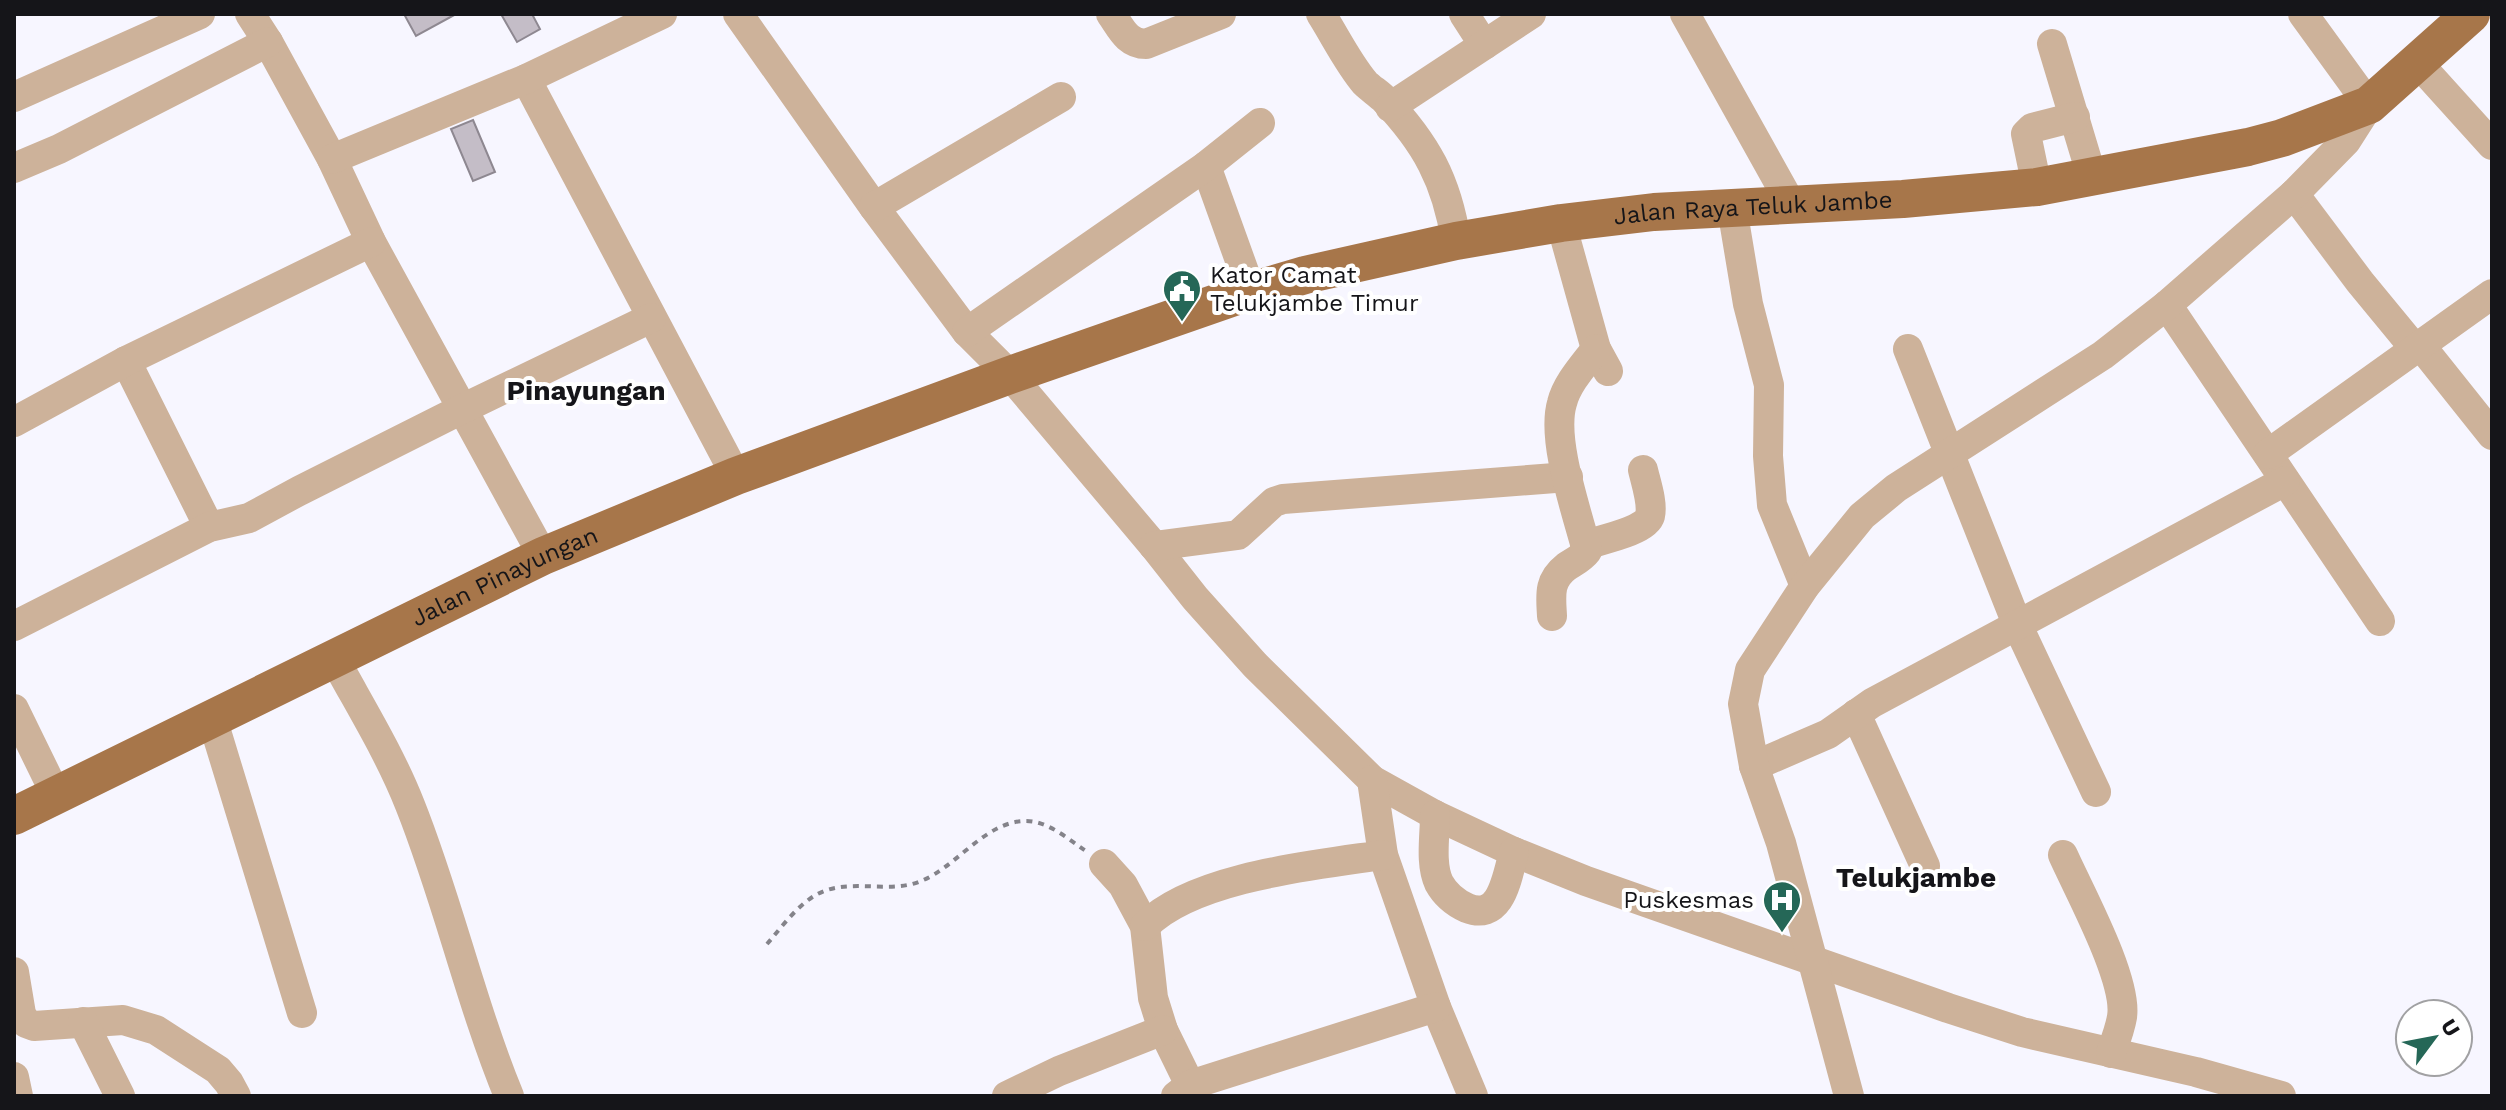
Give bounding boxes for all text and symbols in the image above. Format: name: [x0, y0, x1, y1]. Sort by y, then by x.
street label: Jalan Raya Teluk Jambe: [1612, 186, 1893, 231]
place label: Kator Camat Telukjambe Timur: [1210, 261, 1419, 317]
public building icon: Kator Camat Telukjambe Timur: [1161, 268, 1203, 323]
district label: Pinayungan: [506, 374, 666, 407]
street label: Jalan Pinayungan: [407, 521, 602, 632]
district label: Telukjambe: [1836, 861, 1996, 894]
hospital icon: Puskesmas: [1761, 879, 1803, 934]
place label: Puskesmas: [1623, 886, 1754, 914]
north arrow: [2394, 998, 2474, 1078]
text: U: [2436, 1014, 2465, 1041]

